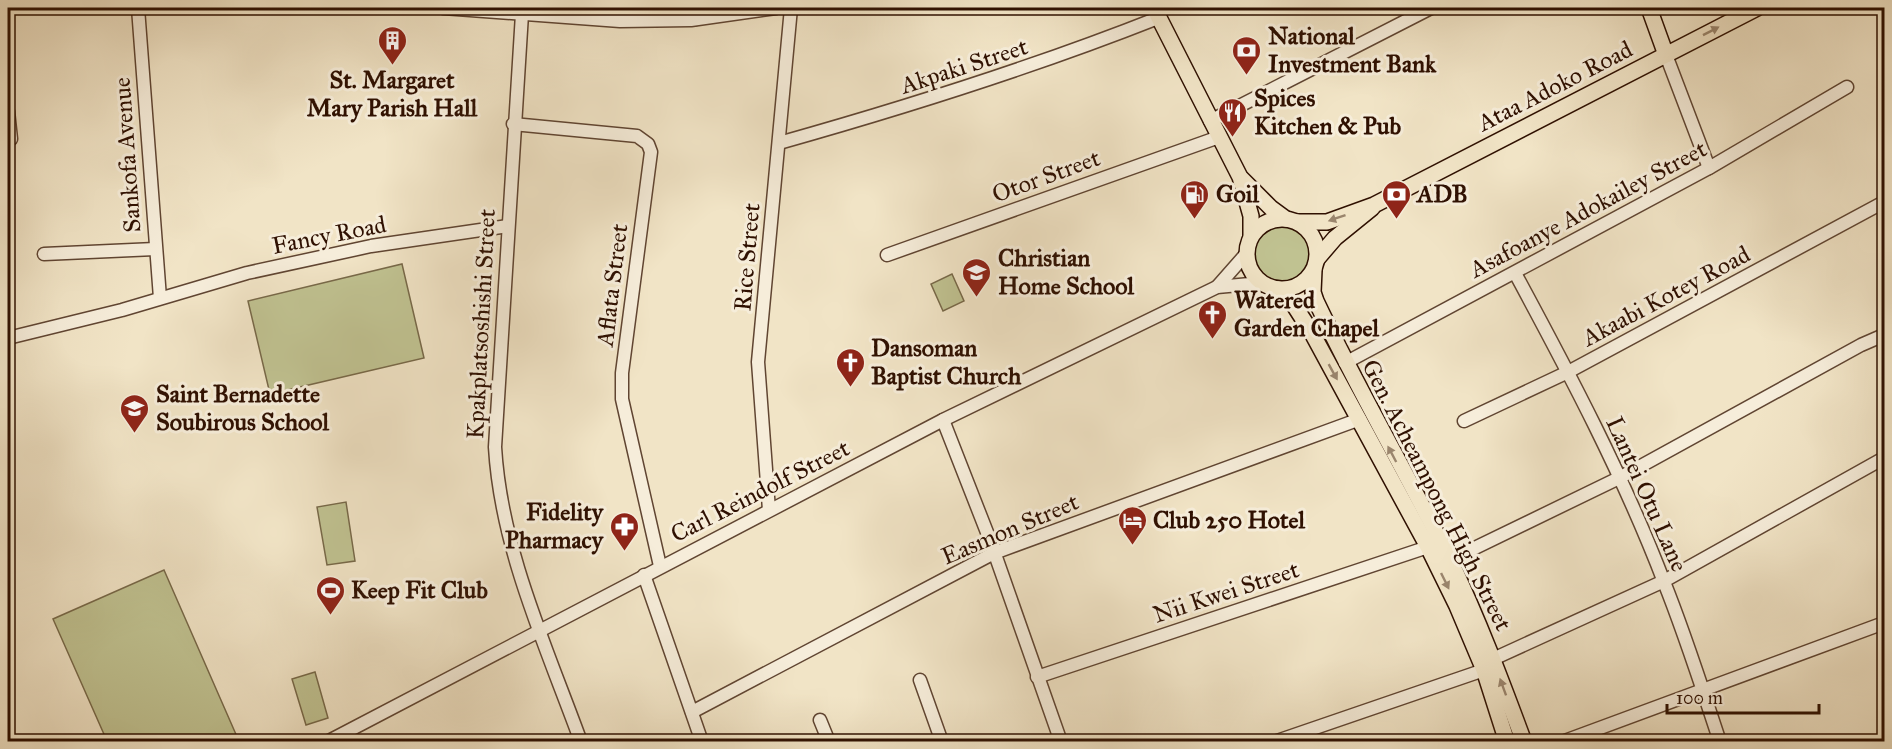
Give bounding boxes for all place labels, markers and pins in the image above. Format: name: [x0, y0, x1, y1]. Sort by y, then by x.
place label: National Investment Bank: [1268, 21, 1437, 79]
building icon: St. Margaret Mary Parish Hall: [376, 24, 408, 66]
bank icon: National Investment Bank: [1231, 34, 1263, 76]
place label: St. Margaret Mary Parish Hall: [307, 65, 478, 123]
place label: Spices Kitchen & Pub: [1254, 83, 1402, 141]
restaurant icon: Spices Kitchen & Pub: [1217, 96, 1249, 138]
fuel station icon: Goil: [1179, 178, 1211, 220]
bank icon: ADB: [1380, 178, 1412, 220]
place label: Goil: [1216, 179, 1259, 209]
place label: ADB: [1415, 179, 1468, 209]
place label: Christian Home School: [998, 243, 1135, 301]
school or university icon: Christian Home School: [961, 256, 993, 298]
place label: Watered Garden Chapel: [1234, 285, 1380, 343]
church icon: Watered Garden Chapel: [1197, 298, 1229, 340]
place label: Dansoman Baptist Church: [871, 333, 1022, 391]
church icon: Dansoman Baptist Church: [834, 346, 866, 388]
place label: Saint Bernadette Soubirous School: [156, 379, 330, 437]
school or university icon: Saint Bernadette Soubirous School: [119, 392, 151, 434]
place label: Fidelity Pharmacy: [505, 497, 605, 555]
hotel icon: Club 250 Hotel: [1116, 504, 1148, 546]
place label: Club 250 Hotel: [1153, 505, 1306, 535]
pharmacy icon: Fidelity Pharmacy: [608, 510, 640, 552]
sports icon: Keep Fit Club: [314, 574, 346, 616]
place label: Keep Fit Club: [351, 575, 488, 605]

